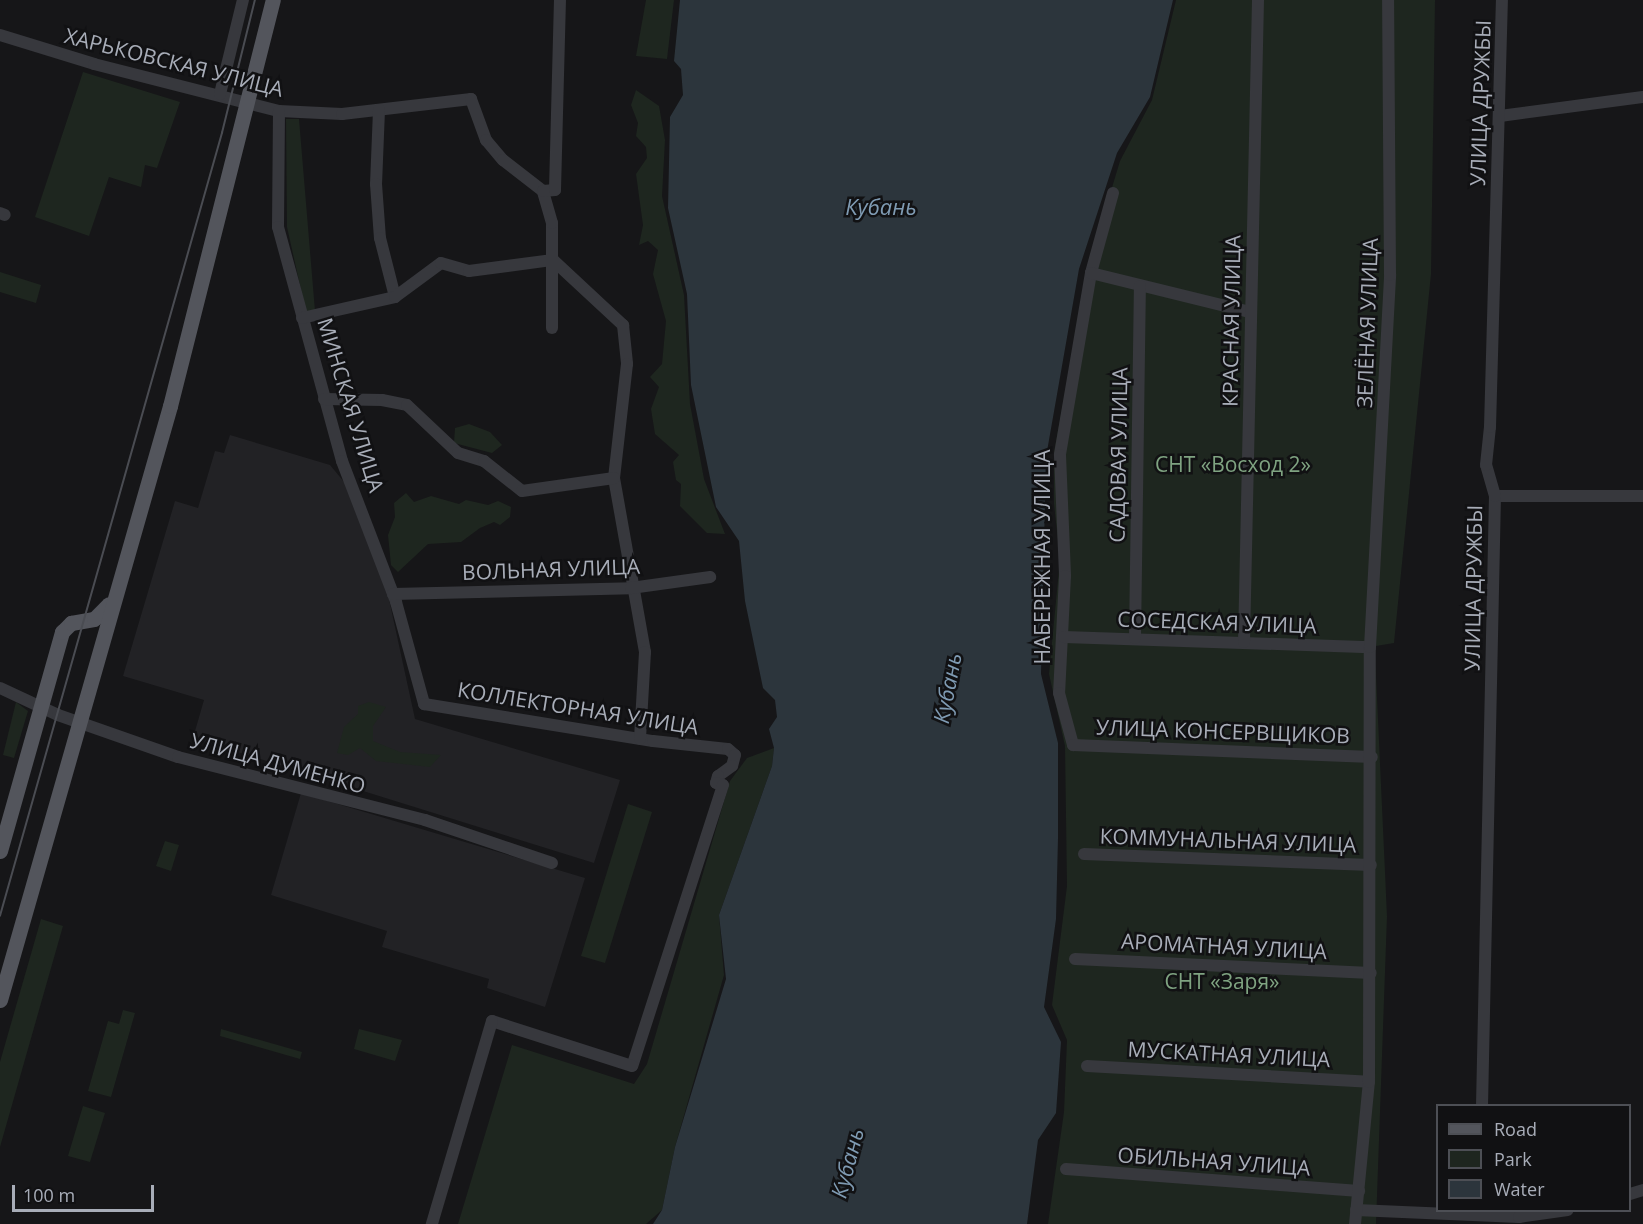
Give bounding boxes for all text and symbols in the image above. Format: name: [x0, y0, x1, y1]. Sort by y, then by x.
street label: УЛИЦА ДРУЖБЫ: [1465, 20, 1495, 186]
street label: ХАРЬКОВСКАЯ УЛИЦА: [62, 23, 286, 101]
water label: Кубань: [845, 194, 917, 220]
street label: КРАСНАЯ УЛИЦА: [1217, 235, 1245, 407]
street label: ЗЕЛЁНАЯ УЛИЦА: [1351, 237, 1383, 409]
street label: МИНСКАЯ УЛИЦА: [313, 315, 389, 495]
street label: САДОВАЯ УЛИЦА: [1104, 367, 1132, 543]
street label: НАБЕРЕЖНАЯ УЛИЦА: [1029, 449, 1055, 665]
park label: СНТ «Восход 2»: [1155, 451, 1311, 477]
street label: УЛИЦА ДРУЖБЫ: [1459, 505, 1487, 671]
street label: ВОЛЬНАЯ УЛИЦА: [462, 553, 640, 585]
street label: СОСЕДСКАЯ УЛИЦА: [1117, 606, 1317, 638]
water label: Кубань: [927, 650, 967, 726]
street label: КОЛЛЕКТОРНАЯ УЛИЦА: [456, 676, 700, 740]
street label: УЛИЦА КОНСЕРВЩИКОВ: [1096, 714, 1350, 748]
street label: УЛИЦА ДУМЕНКО: [188, 727, 368, 799]
street label: КОММУНАЛЬНАЯ УЛИЦА: [1099, 823, 1357, 857]
street label: АРОМАТНАЯ УЛИЦА: [1121, 928, 1327, 964]
park label: СНТ «Заря»: [1165, 968, 1279, 994]
street label: МУСКАТНАЯ УЛИЦА: [1127, 1036, 1331, 1072]
legend: [1436, 1104, 1631, 1212]
text: Road: [1494, 1117, 1537, 1141]
water label: Кубань: [825, 1125, 869, 1201]
street label: ОБИЛЬНАЯ УЛИЦА: [1117, 1142, 1311, 1180]
text: Park: [1494, 1147, 1532, 1171]
scale bar: [15, 1173, 158, 1211]
text: Water: [1494, 1177, 1545, 1201]
text: 100 m: [23, 1183, 75, 1207]

